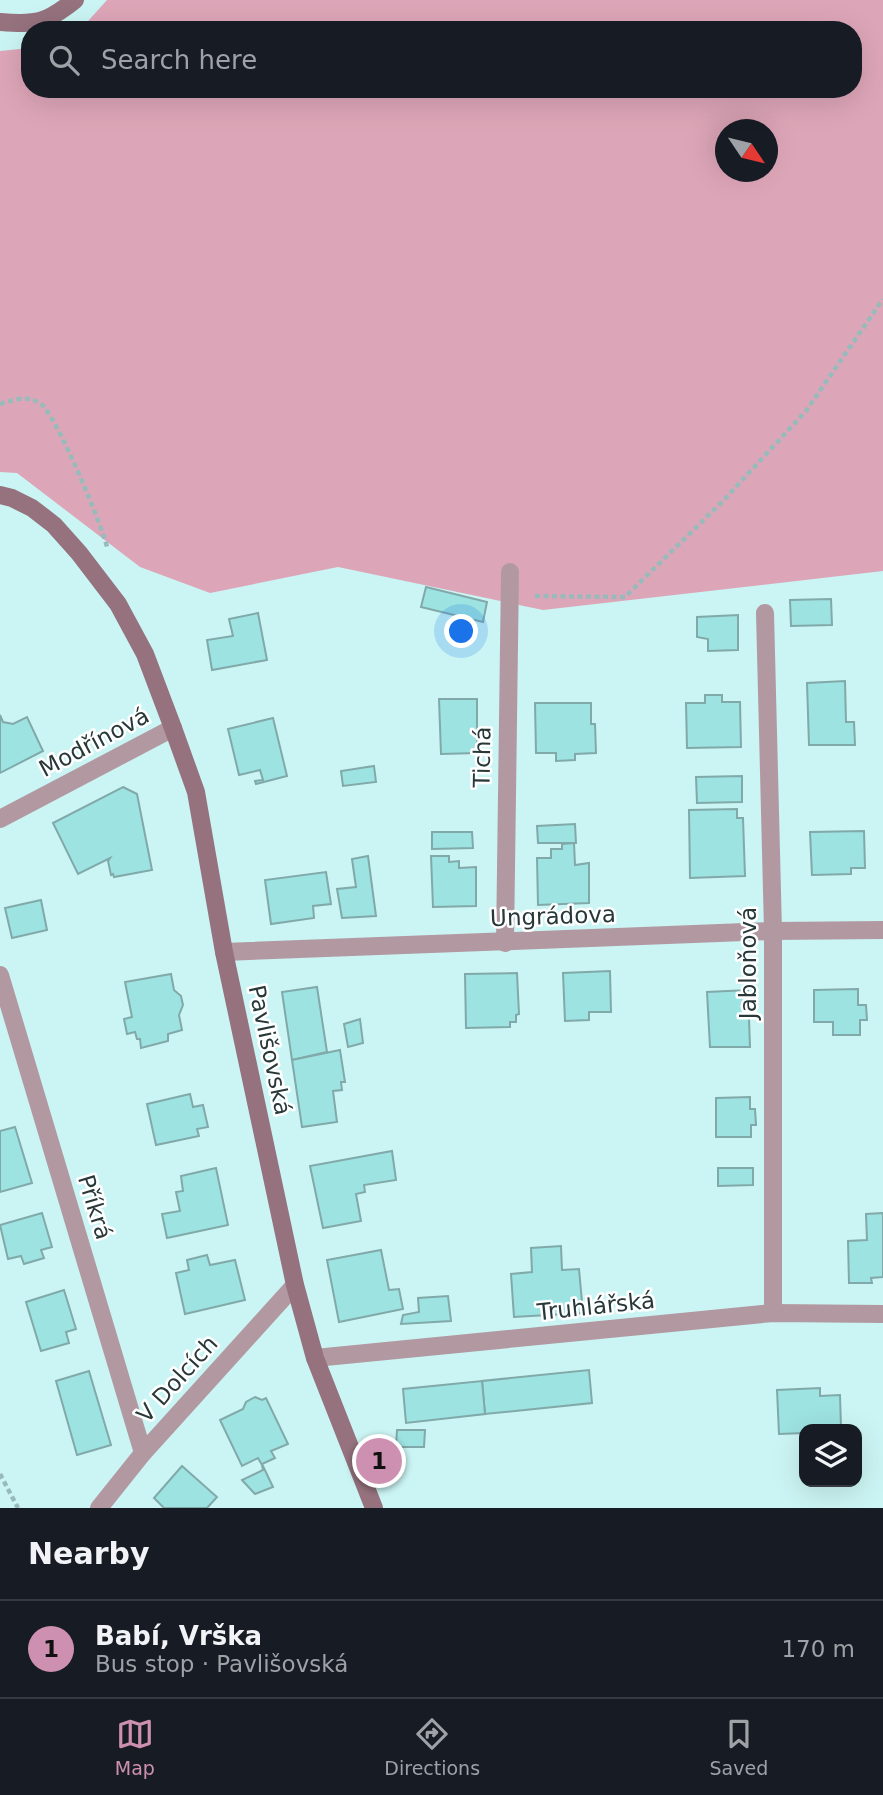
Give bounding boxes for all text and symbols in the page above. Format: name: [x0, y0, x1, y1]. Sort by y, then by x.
search box: [21, 21, 862, 98]
icon: search: [45, 41, 83, 79]
text: Search here: [101, 45, 257, 75]
north arrow: [715, 119, 778, 182]
your location: [444, 614, 478, 648]
street label: Modřínová: [35, 702, 153, 782]
street label: Tichá: [468, 726, 496, 789]
street label: Ungrádova: [490, 901, 616, 931]
street label: Jabloňová: [735, 907, 761, 1021]
street label: Pavlišovská: [244, 983, 296, 1117]
street label: Příkrá: [73, 1172, 117, 1242]
street label: Truhlářská: [535, 1287, 656, 1325]
street label: V Dolcích: [131, 1330, 223, 1428]
map controls: [799, 1424, 862, 1487]
button: layers: [799, 1424, 862, 1487]
pin: 1: [356, 1435, 402, 1487]
text: Nearby: [28, 1536, 150, 1571]
text: Babí, Vrška: [95, 1621, 262, 1651]
text: 1: [43, 1636, 59, 1662]
text: 170 m: [781, 1636, 855, 1662]
text: Bus stop · Pavlišovská: [95, 1651, 348, 1677]
tab: Map: [115, 1715, 155, 1779]
tab: Directions: [384, 1715, 480, 1779]
tab: Saved: [710, 1715, 768, 1779]

